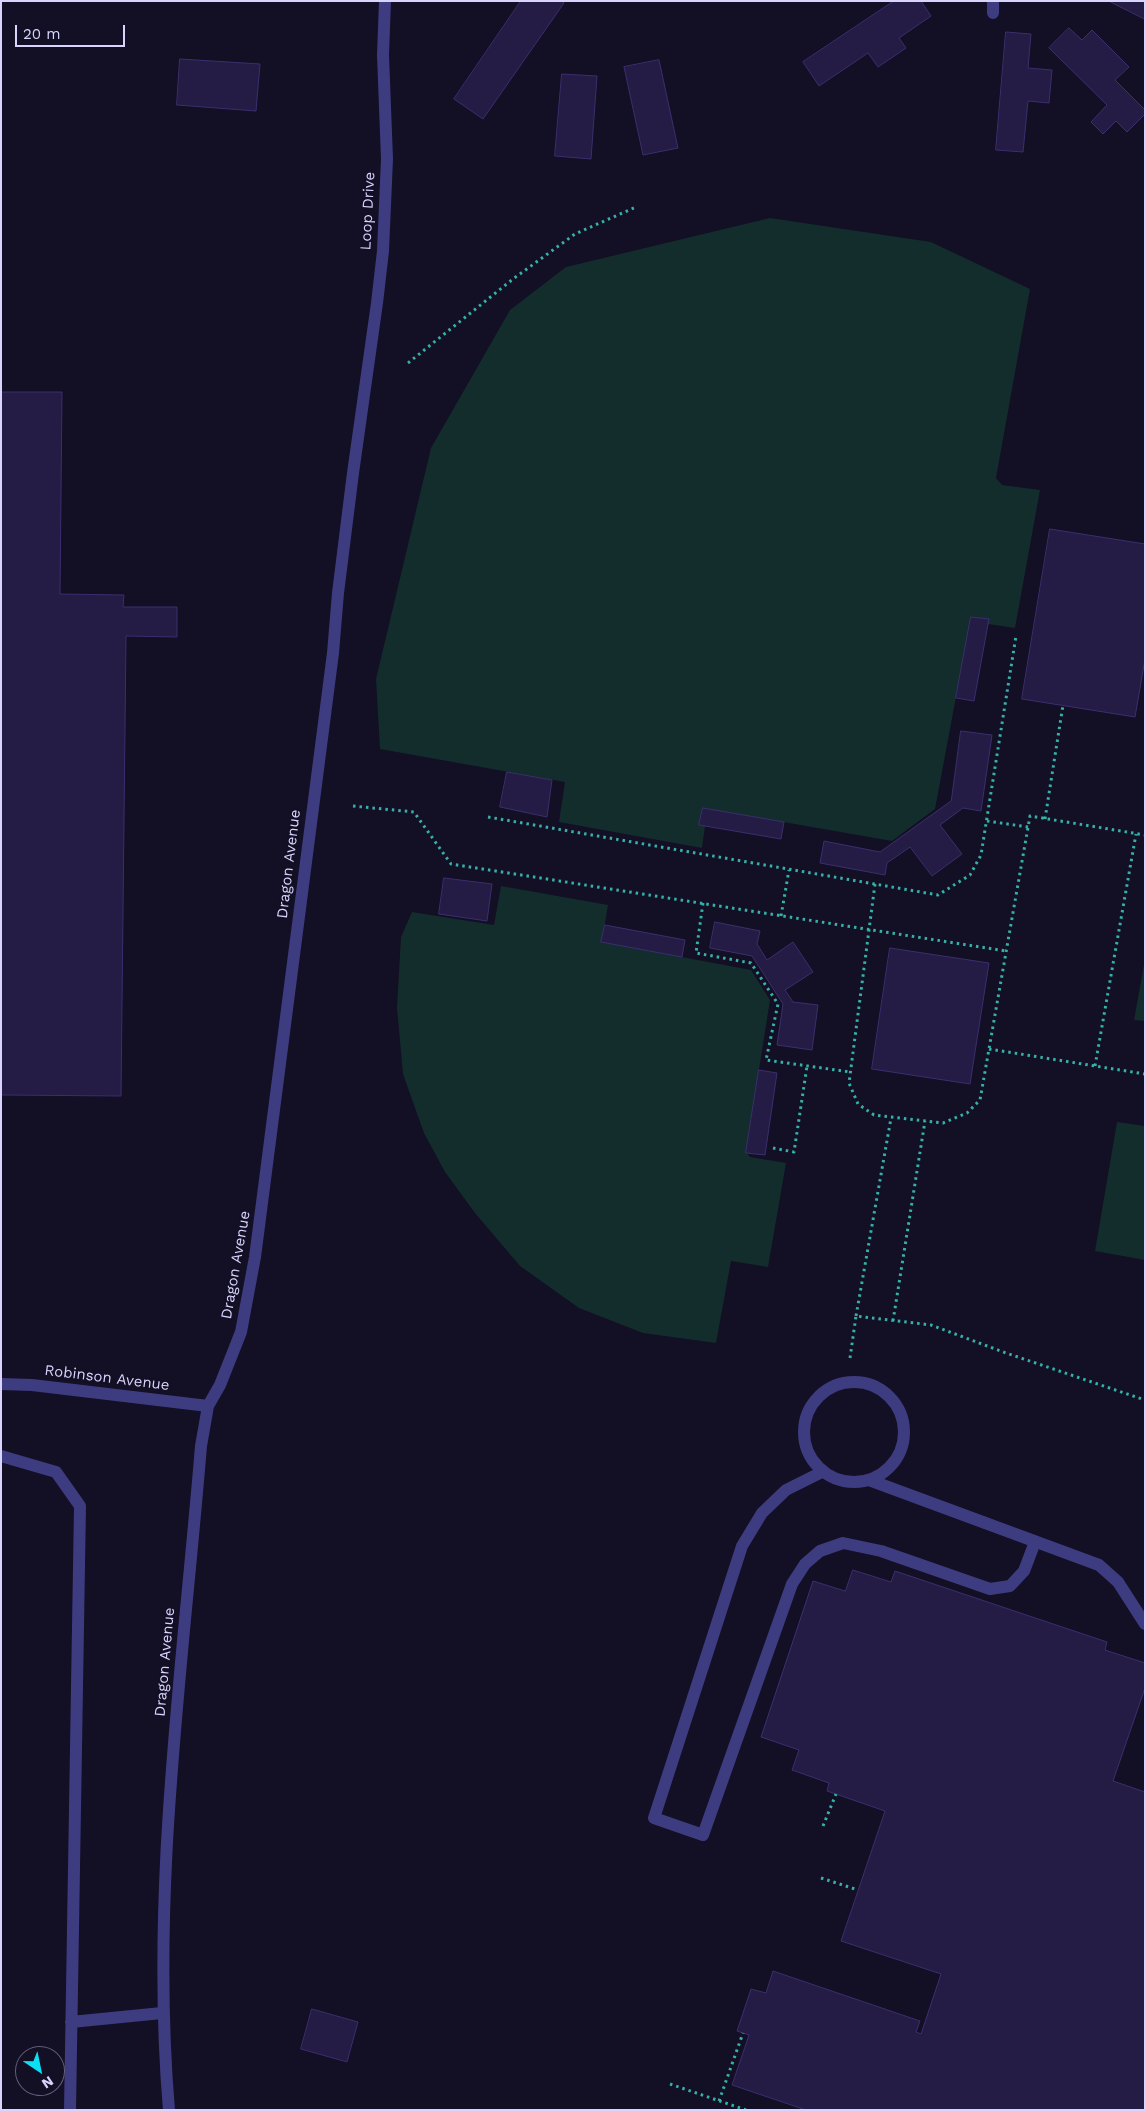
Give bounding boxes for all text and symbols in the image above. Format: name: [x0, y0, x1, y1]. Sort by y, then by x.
scale bar: [18, 15, 128, 47]
text: 20 m: [23, 25, 61, 43]
street label: Loop Drive: [357, 171, 379, 251]
street label: Dragon Avenue: [273, 809, 305, 919]
street label: Dragon Avenue: [218, 1209, 254, 1321]
street label: Robinson Avenue: [43, 1361, 171, 1395]
street label: Dragon Avenue: [151, 1607, 179, 1717]
north arrow: [15, 2046, 65, 2096]
text: N: [39, 2073, 57, 2092]

